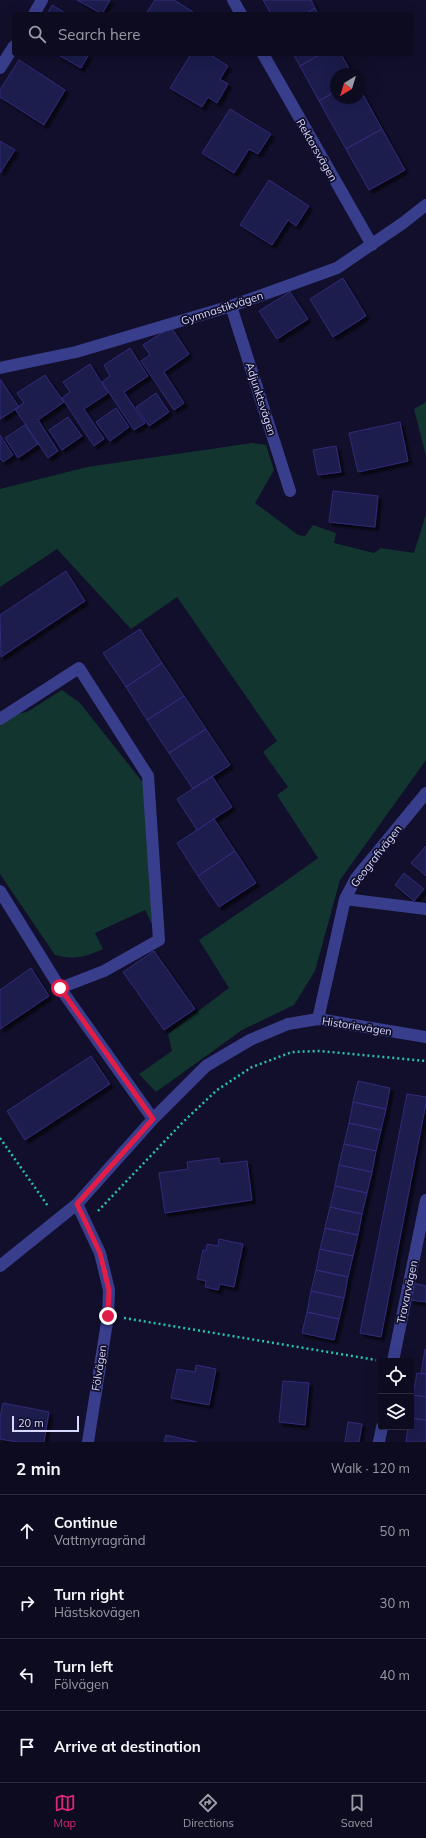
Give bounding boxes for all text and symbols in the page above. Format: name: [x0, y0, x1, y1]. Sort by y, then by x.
search box: [12, 12, 414, 56]
icon: search: [26, 23, 48, 45]
text: Search here: [58, 25, 140, 44]
north arrow: [330, 68, 366, 104]
street label: Rektorsvägen: [293, 116, 341, 184]
street label: Gymnastikvägen: [179, 288, 265, 328]
street label: Adjunktsvägen: [243, 361, 279, 437]
street label: Geografivägen: [347, 822, 405, 890]
route start: [51, 979, 69, 997]
street label: Historievägen: [321, 1014, 393, 1038]
street label: Travarvägen: [393, 1259, 421, 1325]
route end: [99, 1307, 117, 1325]
street label: Fölvägen: [88, 1344, 110, 1392]
map controls: [378, 1358, 414, 1430]
button: locate: [378, 1358, 414, 1394]
button: layers: [378, 1394, 414, 1430]
scale bar: [12, 1414, 79, 1433]
text: 20 m: [18, 1416, 44, 1430]
text: 2 min: [16, 1458, 61, 1479]
text: Walk · 120 m: [331, 1460, 410, 1476]
text: Continue: [54, 1513, 117, 1532]
icon: ahead: [16, 1520, 38, 1542]
text: 50 m: [380, 1523, 410, 1539]
text: Vattmyragränd: [54, 1532, 146, 1548]
text: Turn right: [54, 1585, 124, 1604]
icon: right: [16, 1592, 38, 1614]
text: 30 m: [380, 1595, 410, 1611]
text: Hästskovägen: [54, 1604, 140, 1620]
text: Turn left: [54, 1657, 113, 1676]
icon: left: [16, 1664, 38, 1686]
text: 40 m: [380, 1667, 410, 1683]
text: Fölvägen: [54, 1676, 109, 1692]
icon: arrive: [16, 1736, 38, 1758]
text: Arrive at destination: [54, 1737, 201, 1756]
tab: Map: [53, 1792, 76, 1830]
tab: Directions: [183, 1792, 234, 1830]
tab: Saved: [341, 1792, 373, 1830]

